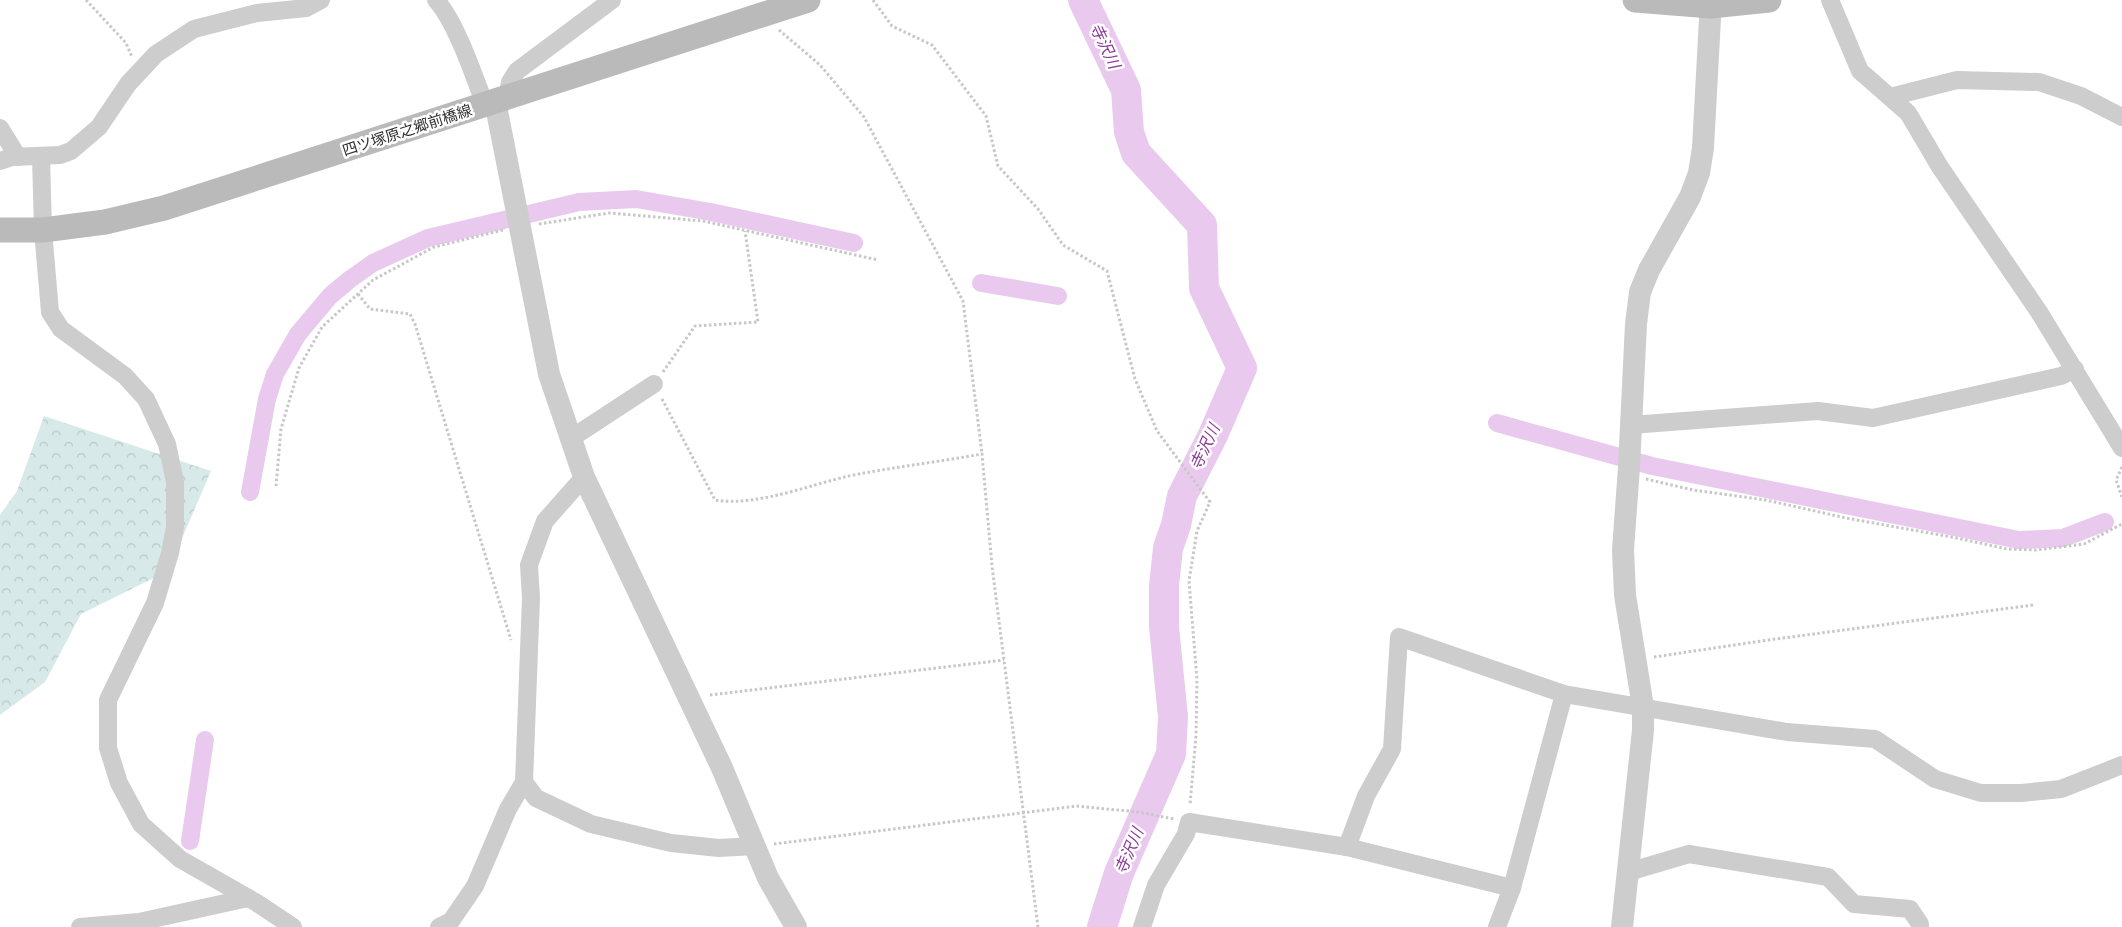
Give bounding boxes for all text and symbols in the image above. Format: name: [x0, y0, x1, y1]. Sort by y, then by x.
water label: 寺沢川: [1087, 21, 1124, 73]
street label: 四ツ塚原之郷前橋線: [340, 101, 474, 159]
water label: 寺沢川: [1187, 420, 1224, 472]
water label: 寺沢川: [1112, 824, 1147, 876]

